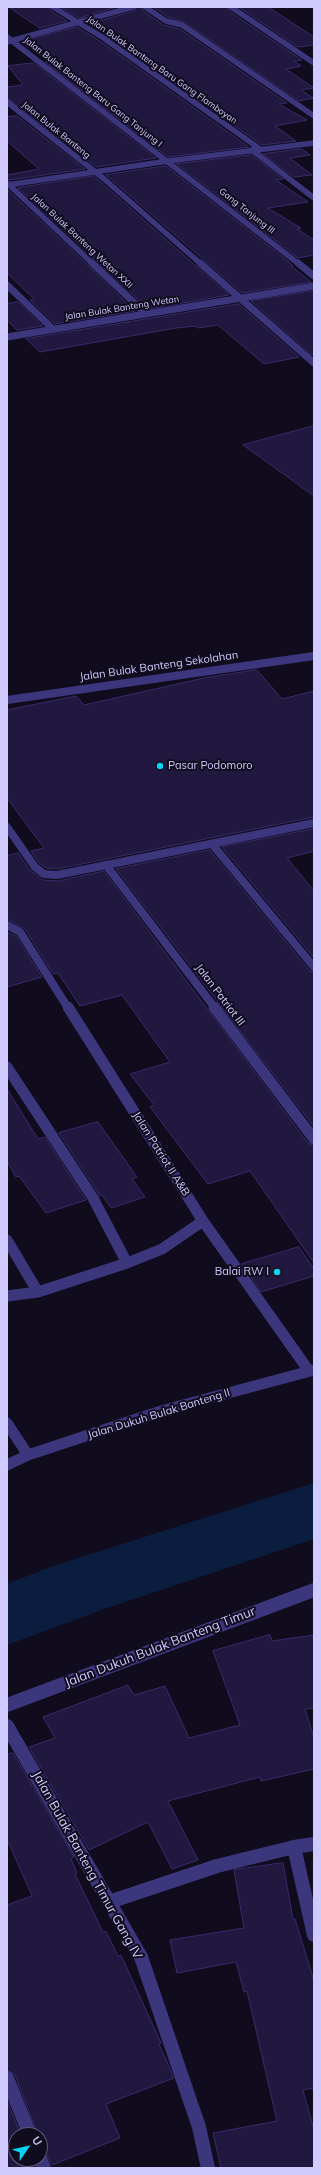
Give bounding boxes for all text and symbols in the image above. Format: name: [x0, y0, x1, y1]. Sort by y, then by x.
street label: Jalan Bulak Banteng Baru Gang Flamboyan: [85, 14, 239, 126]
street label: Jalan Bulak Banteng Baru Gang Tanjung I: [22, 35, 164, 149]
street label: Jalan Bulak Banteng: [20, 99, 92, 161]
street label: Gang Tanjung III: [217, 186, 277, 236]
street label: Jalan Bulak Banteng Wetan XXII: [29, 191, 135, 291]
street label: Jalan Bulak Banteng Wetan: [64, 294, 180, 322]
street label: Jalan Bulak Banteng Sekolahan: [79, 648, 239, 684]
place label: Pasar Podomoro: [168, 759, 253, 773]
marker: Pasar Podomoro: [155, 761, 165, 771]
street label: Jalan Patriot III: [192, 961, 248, 1029]
street label: Jalan Patriot II A&B: [130, 1109, 192, 1199]
place label: Balai RW I: [215, 1265, 269, 1279]
marker: Balai RW I: [272, 1267, 282, 1277]
street label: Jalan Dukuh Bulak Banteng II: [86, 1386, 232, 1442]
street label: Jalan Dukuh Bulak Banteng Timur: [62, 1603, 258, 1691]
street label: Jalan Bulak Banteng Timur Gang IV: [29, 1768, 145, 1962]
north arrow: [8, 2127, 48, 2167]
text: U: [29, 2134, 45, 2148]

